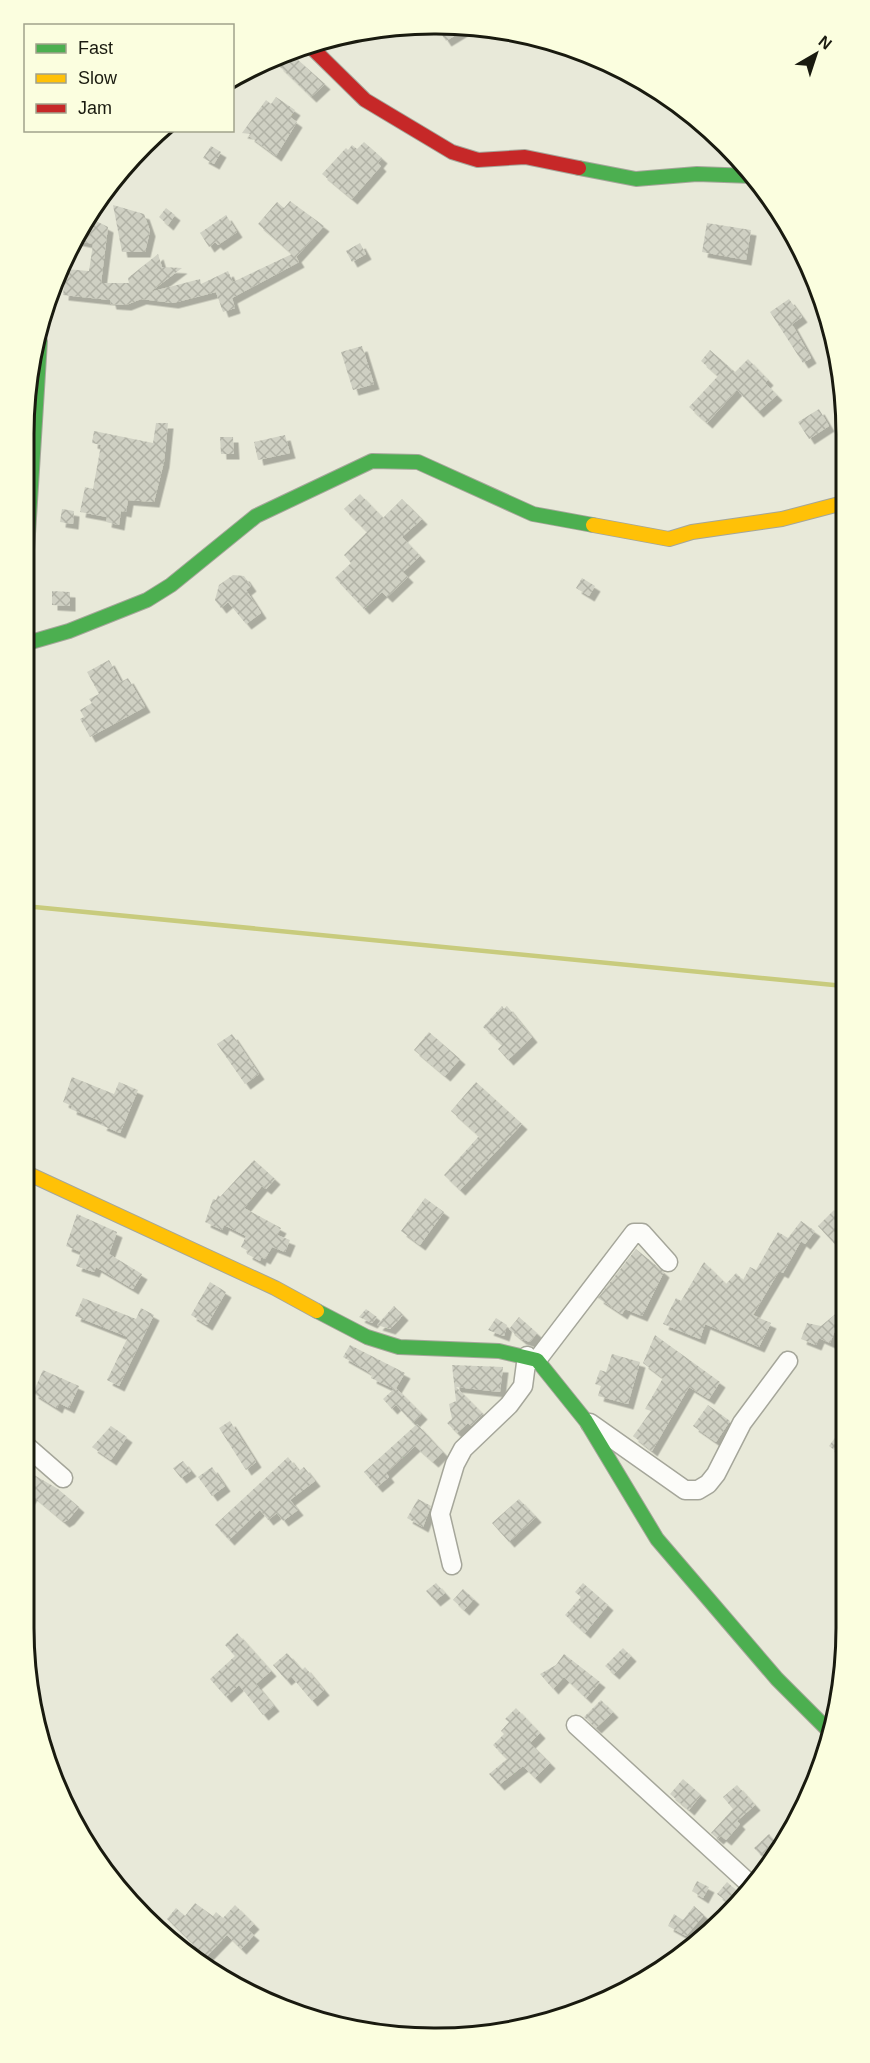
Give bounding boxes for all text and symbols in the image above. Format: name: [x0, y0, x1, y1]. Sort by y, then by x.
legend: [24, 24, 234, 132]
north arrow: [786, 24, 846, 84]
text: N: [815, 32, 835, 53]
text: Fast: [78, 38, 113, 58]
text: Slow: [78, 68, 118, 88]
text: Jam: [78, 98, 112, 118]

